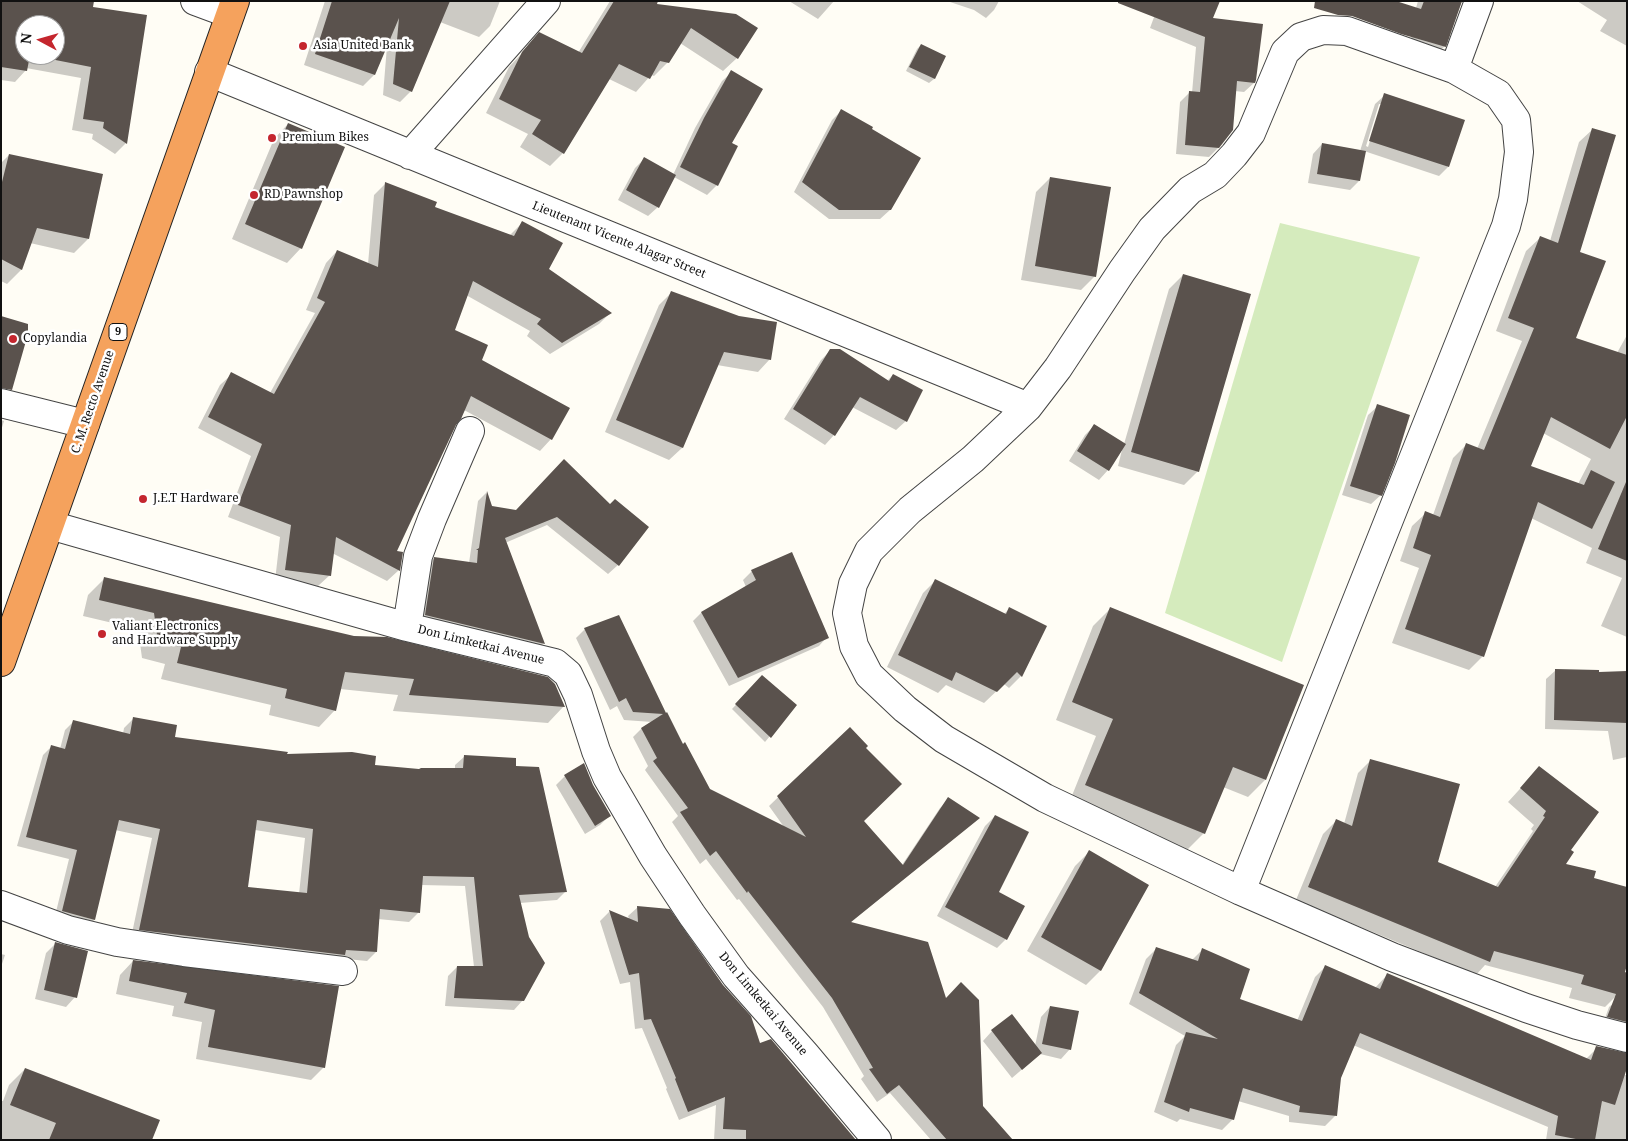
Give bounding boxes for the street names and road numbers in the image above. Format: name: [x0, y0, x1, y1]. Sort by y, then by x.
street label: Lieutenant Vicente Alagar Street: [530, 199, 708, 281]
road number: 9: [109, 324, 127, 341]
street label: C. M. Recto Avenue: [69, 348, 117, 456]
street label: Don Limketkai Avenue: [416, 622, 546, 668]
street label: Don Limketkai Avenue: [716, 949, 810, 1059]

